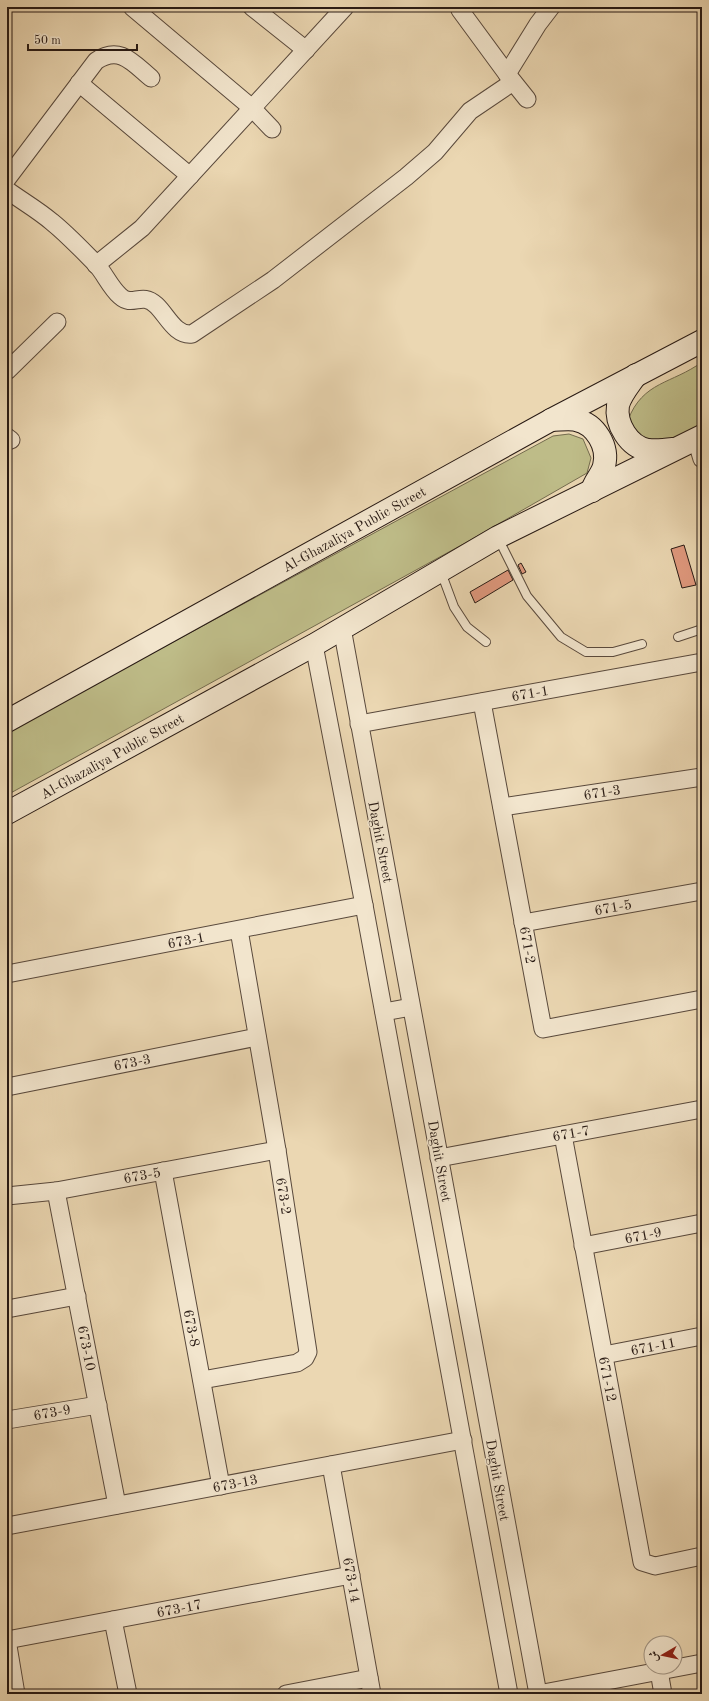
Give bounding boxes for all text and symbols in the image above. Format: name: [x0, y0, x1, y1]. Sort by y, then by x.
scale bar: [28, 26, 137, 52]
text: 50 m: [34, 34, 61, 47]
street label: Al-Ghazaliya Public Street: [280, 485, 429, 575]
street label: 671-1: [510, 684, 550, 704]
street label: Al-Ghazaliya Public Street: [38, 712, 187, 802]
street label: 671-3: [582, 783, 622, 803]
street label: Daghit Street: [365, 800, 395, 884]
street label: 671-5: [593, 898, 633, 918]
street label: 671-2: [517, 925, 537, 965]
street label: 673-1: [166, 931, 206, 951]
street label: 673-3: [112, 1053, 152, 1073]
street label: Daghit Street: [425, 1119, 453, 1203]
street label: 671-7: [551, 1124, 591, 1144]
street label: 673-5: [122, 1166, 162, 1186]
street label: 673-2: [273, 1176, 293, 1216]
street label: 671-9: [623, 1226, 663, 1246]
street label: 673-8: [181, 1308, 201, 1348]
street label: 673-10: [75, 1324, 97, 1372]
street label: 671-11: [629, 1336, 677, 1358]
street label: 671-12: [596, 1355, 618, 1403]
street label: 673-9: [32, 1403, 72, 1423]
street label: Daghit Street: [483, 1438, 511, 1522]
street label: 673-13: [211, 1473, 259, 1495]
street label: 673-14: [340, 1556, 362, 1604]
street label: 673-17: [155, 1598, 203, 1620]
north arrow: [643, 1635, 683, 1675]
text: ش: [648, 1650, 661, 1663]

